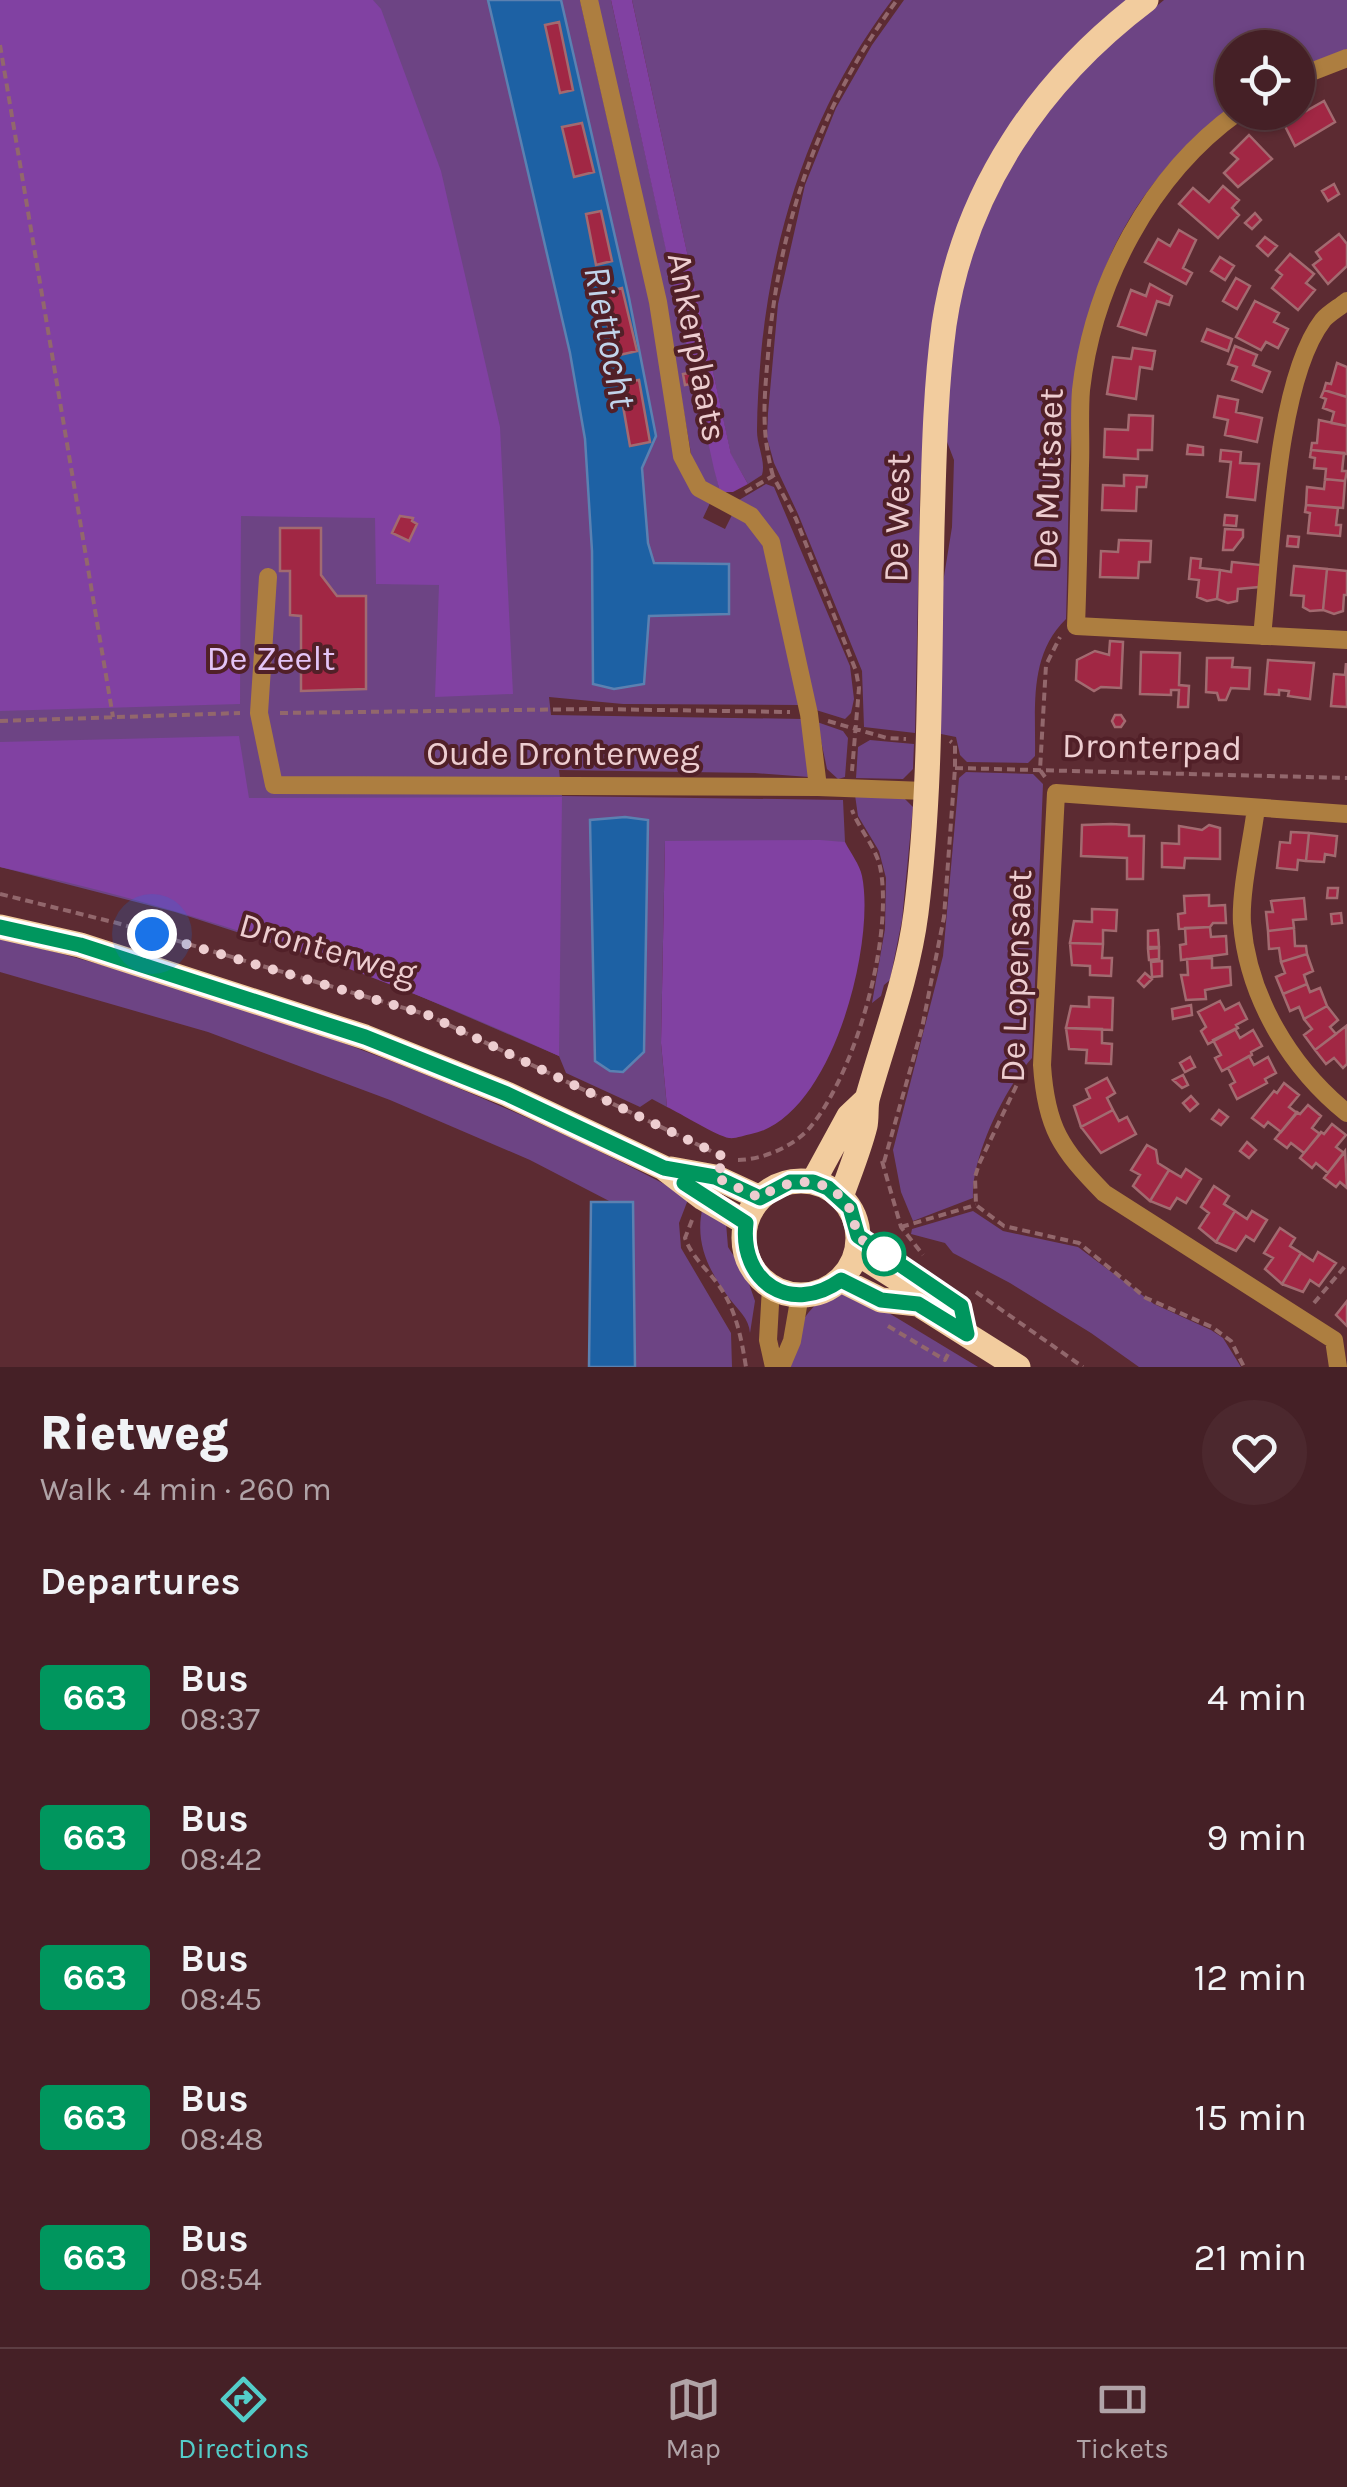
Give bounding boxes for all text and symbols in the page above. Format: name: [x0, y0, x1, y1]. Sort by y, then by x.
map controls: [1215, 30, 1315, 130]
button: locate: [1215, 30, 1315, 130]
street label: Ankerplaats: [659, 249, 735, 445]
water label: Riettocht: [574, 262, 646, 413]
street label: De Mutsaet: [1024, 387, 1072, 571]
street label: De West: [875, 453, 919, 583]
park label: De Zeelt: [207, 638, 336, 679]
street label: Dronterpad: [1062, 725, 1242, 769]
street label: Oude Dronterweg: [426, 733, 700, 774]
street label: De Lopensaet: [992, 869, 1040, 1083]
street label: Dronterweg: [234, 904, 422, 994]
your location: [127, 909, 177, 959]
unlabelled marker: [863, 1233, 905, 1275]
button: heart: [1202, 1400, 1307, 1505]
text: Rietweg: [40, 1405, 229, 1461]
text: Walk · 4 min · 260 m: [40, 1471, 332, 1508]
text: Departures: [40, 1559, 240, 1604]
text: Bus: [180, 1656, 249, 1701]
text: 4 min: [1207, 1675, 1307, 1720]
text: 663: [63, 1677, 127, 1718]
text: 08:37: [180, 1701, 260, 1738]
text: Bus: [180, 1796, 249, 1841]
text: 9 min: [1206, 1815, 1307, 1860]
text: 663: [63, 1817, 127, 1858]
text: 08:42: [180, 1841, 262, 1878]
text: Bus: [180, 1936, 249, 1981]
text: 12 min: [1194, 1955, 1307, 2000]
text: 663: [63, 1957, 127, 1998]
text: 08:45: [180, 1981, 262, 2018]
text: Bus: [180, 2076, 249, 2121]
text: 15 min: [1194, 2095, 1307, 2140]
text: 663: [63, 2097, 127, 2138]
text: 08:48: [180, 2121, 264, 2158]
text: Bus: [180, 2216, 249, 2261]
text: 21 min: [1194, 2235, 1307, 2280]
text: 663: [63, 2237, 127, 2278]
text: 08:54: [180, 2261, 262, 2298]
tab: Directions: [178, 2372, 310, 2465]
tab: Map: [665, 2372, 721, 2465]
tab: Tickets: [1077, 2372, 1169, 2465]

